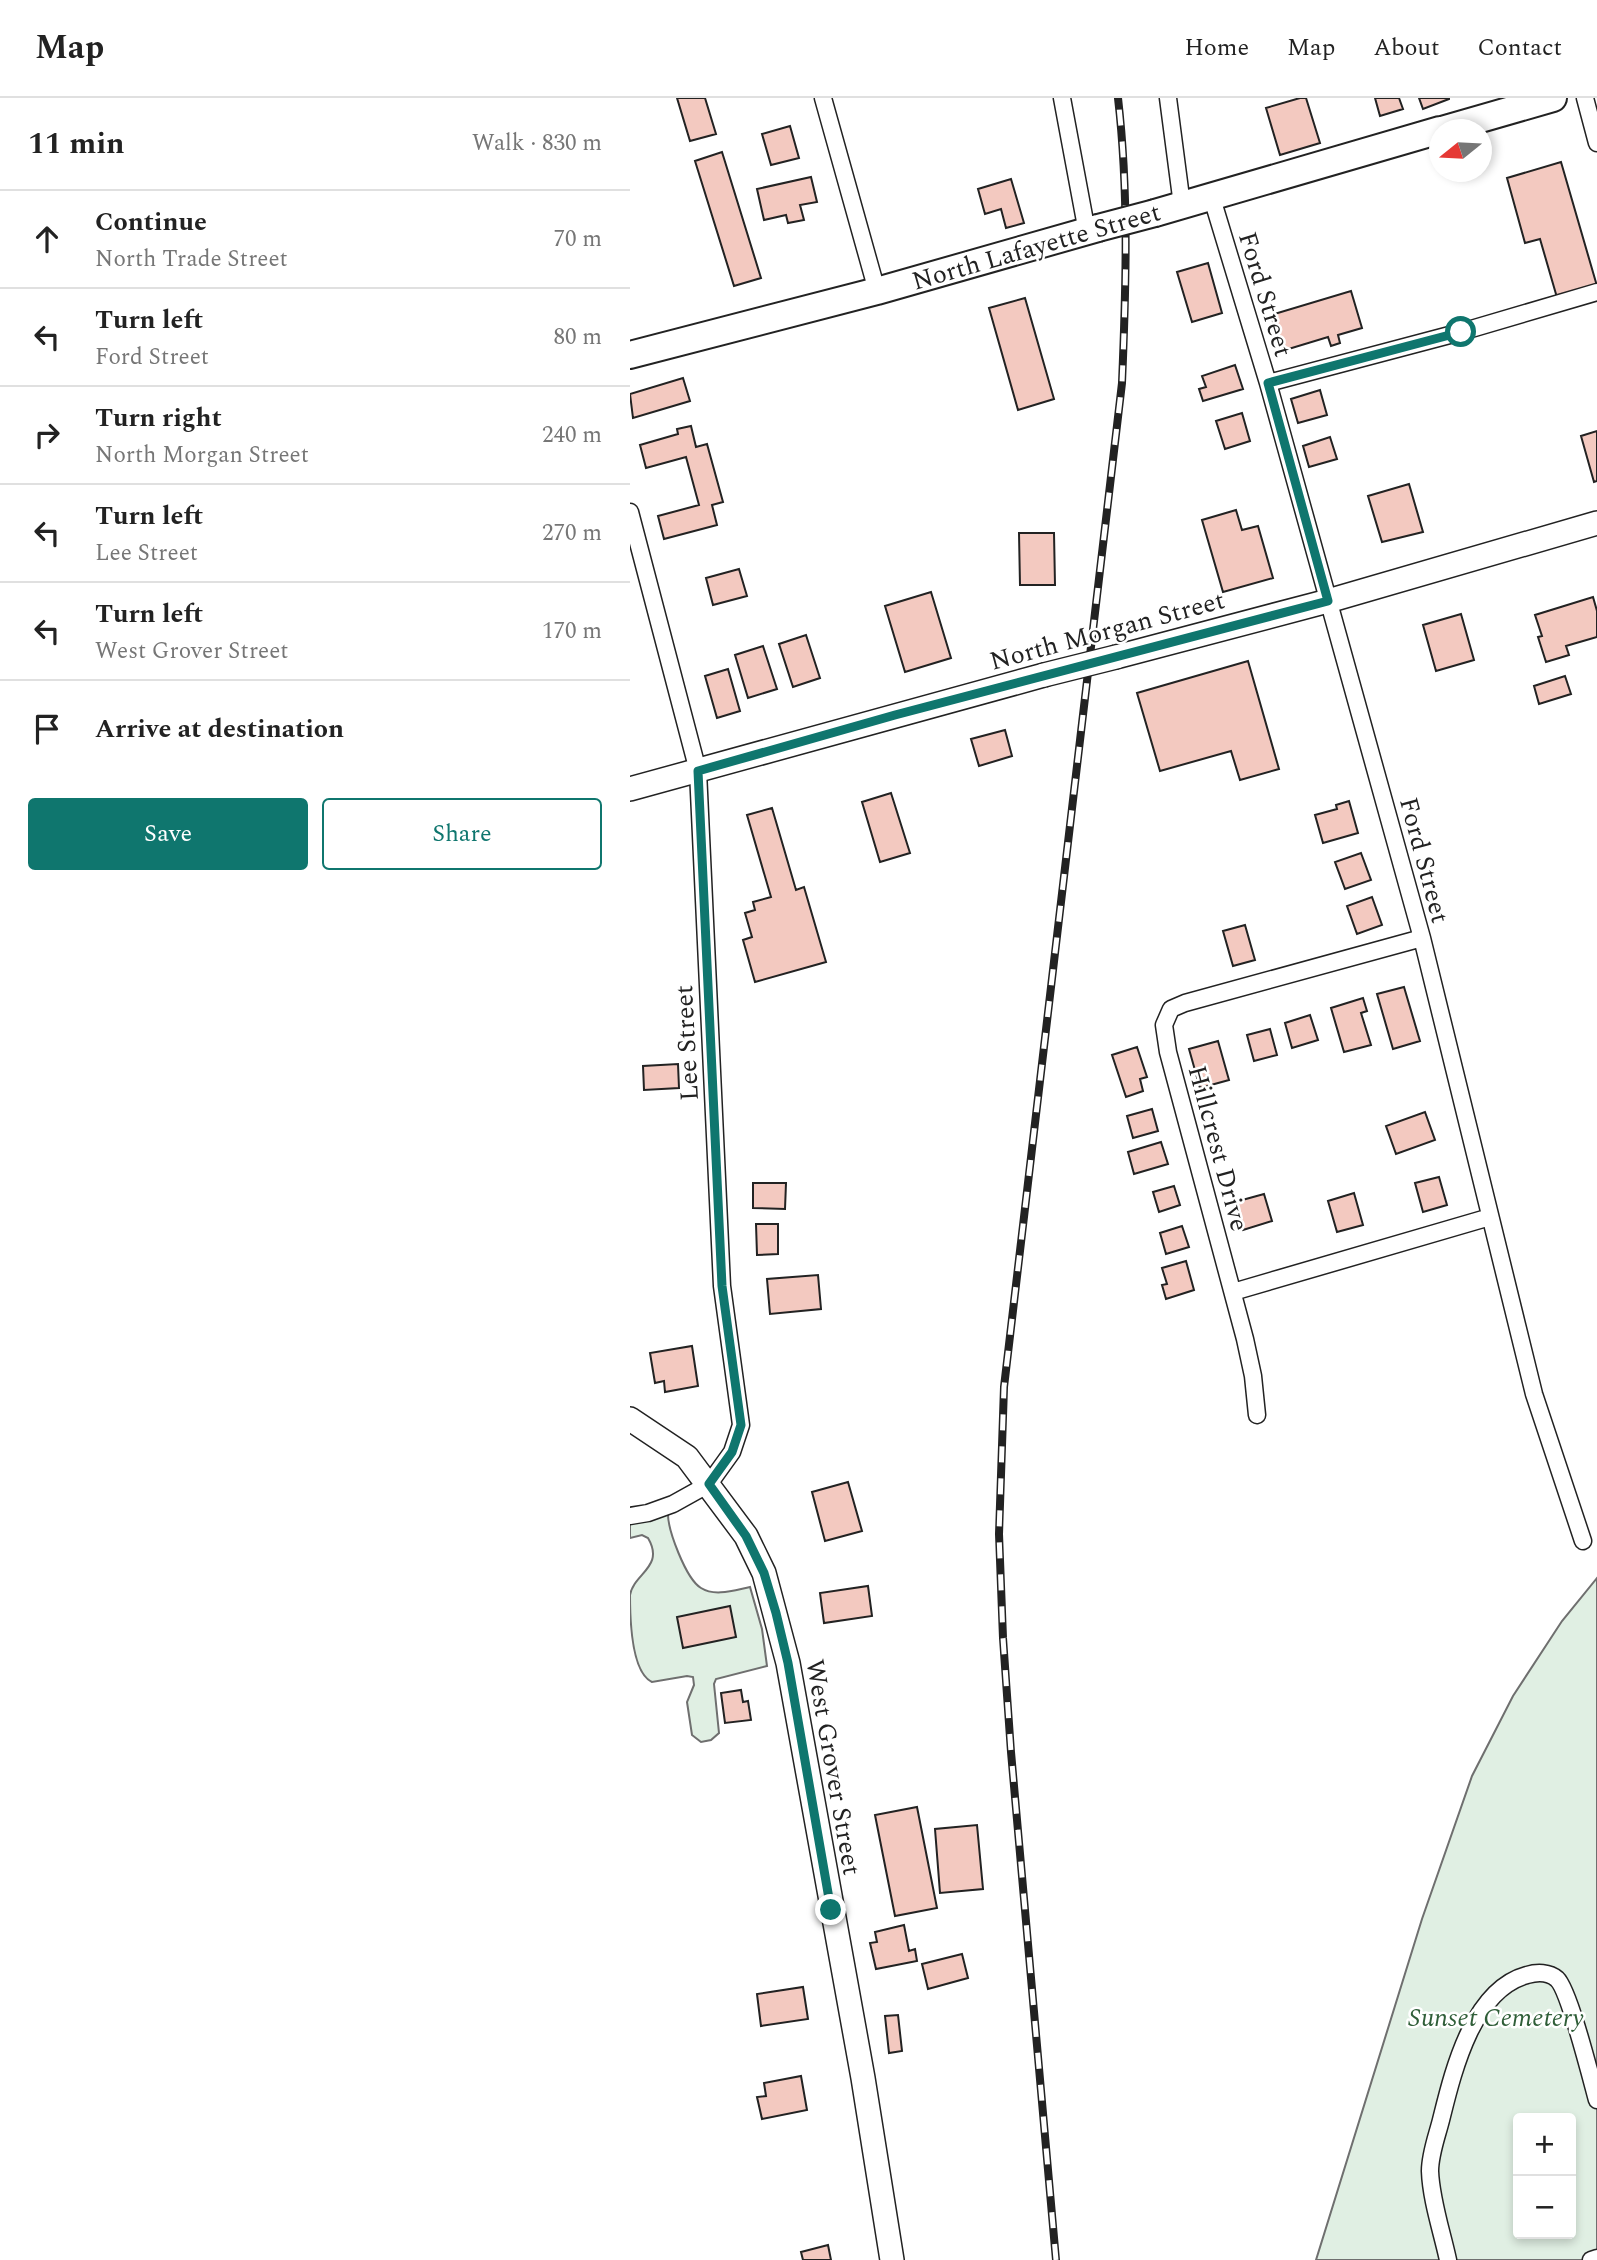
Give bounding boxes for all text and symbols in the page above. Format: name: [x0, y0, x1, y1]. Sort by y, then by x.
text: Map: [35, 23, 104, 73]
text: Home: [1184, 30, 1249, 66]
text: Map: [1287, 30, 1335, 66]
text: About: [1373, 30, 1439, 66]
text: Contact: [1477, 30, 1562, 66]
north arrow: [1429, 119, 1492, 182]
text: 11 min: [28, 121, 125, 167]
text: Walk · 830 m: [472, 126, 602, 161]
street label: North Lafayette Street: [907, 192, 1165, 302]
text: Continue: [95, 202, 207, 242]
icon: ahead: [28, 220, 66, 258]
text: 70 m: [553, 222, 602, 257]
street label: Ford Street: [1227, 227, 1303, 362]
text: North Trade Street: [95, 242, 288, 277]
text: Turn left: [95, 300, 203, 340]
route start: [1445, 316, 1476, 347]
icon: left: [28, 318, 66, 356]
text: 80 m: [553, 320, 602, 355]
text: Ford Street: [95, 340, 209, 375]
text: Turn right: [95, 398, 222, 438]
icon: right: [28, 416, 66, 454]
text: 240 m: [542, 418, 602, 453]
text: North Morgan Street: [95, 438, 309, 473]
text: Turn left: [95, 496, 203, 536]
icon: left: [28, 514, 66, 552]
text: 270 m: [542, 516, 602, 551]
text: Lee Street: [95, 536, 198, 571]
street label: North Morgan Street: [985, 580, 1229, 682]
text: Turn left: [95, 594, 203, 634]
icon: left: [28, 612, 66, 650]
text: 170 m: [542, 614, 602, 649]
text: West Grover Street: [95, 634, 288, 669]
text: Arrive at destination: [95, 709, 344, 749]
icon: arrive: [28, 710, 66, 748]
street label: Ford Street: [1388, 793, 1460, 928]
button: Save: [28, 798, 308, 870]
button: Share: [322, 798, 602, 870]
street label: Lee Street: [664, 984, 710, 1102]
street label: Hillcrest Drive: [1177, 1061, 1259, 1236]
street label: West Grover Street: [794, 1656, 872, 1878]
route end: [815, 1894, 846, 1925]
park label: Sunset Cemetery: [1408, 1998, 1584, 2038]
map controls: [1513, 2113, 1576, 2239]
button: +: [1513, 2113, 1576, 2176]
button: −: [1513, 2176, 1576, 2239]

